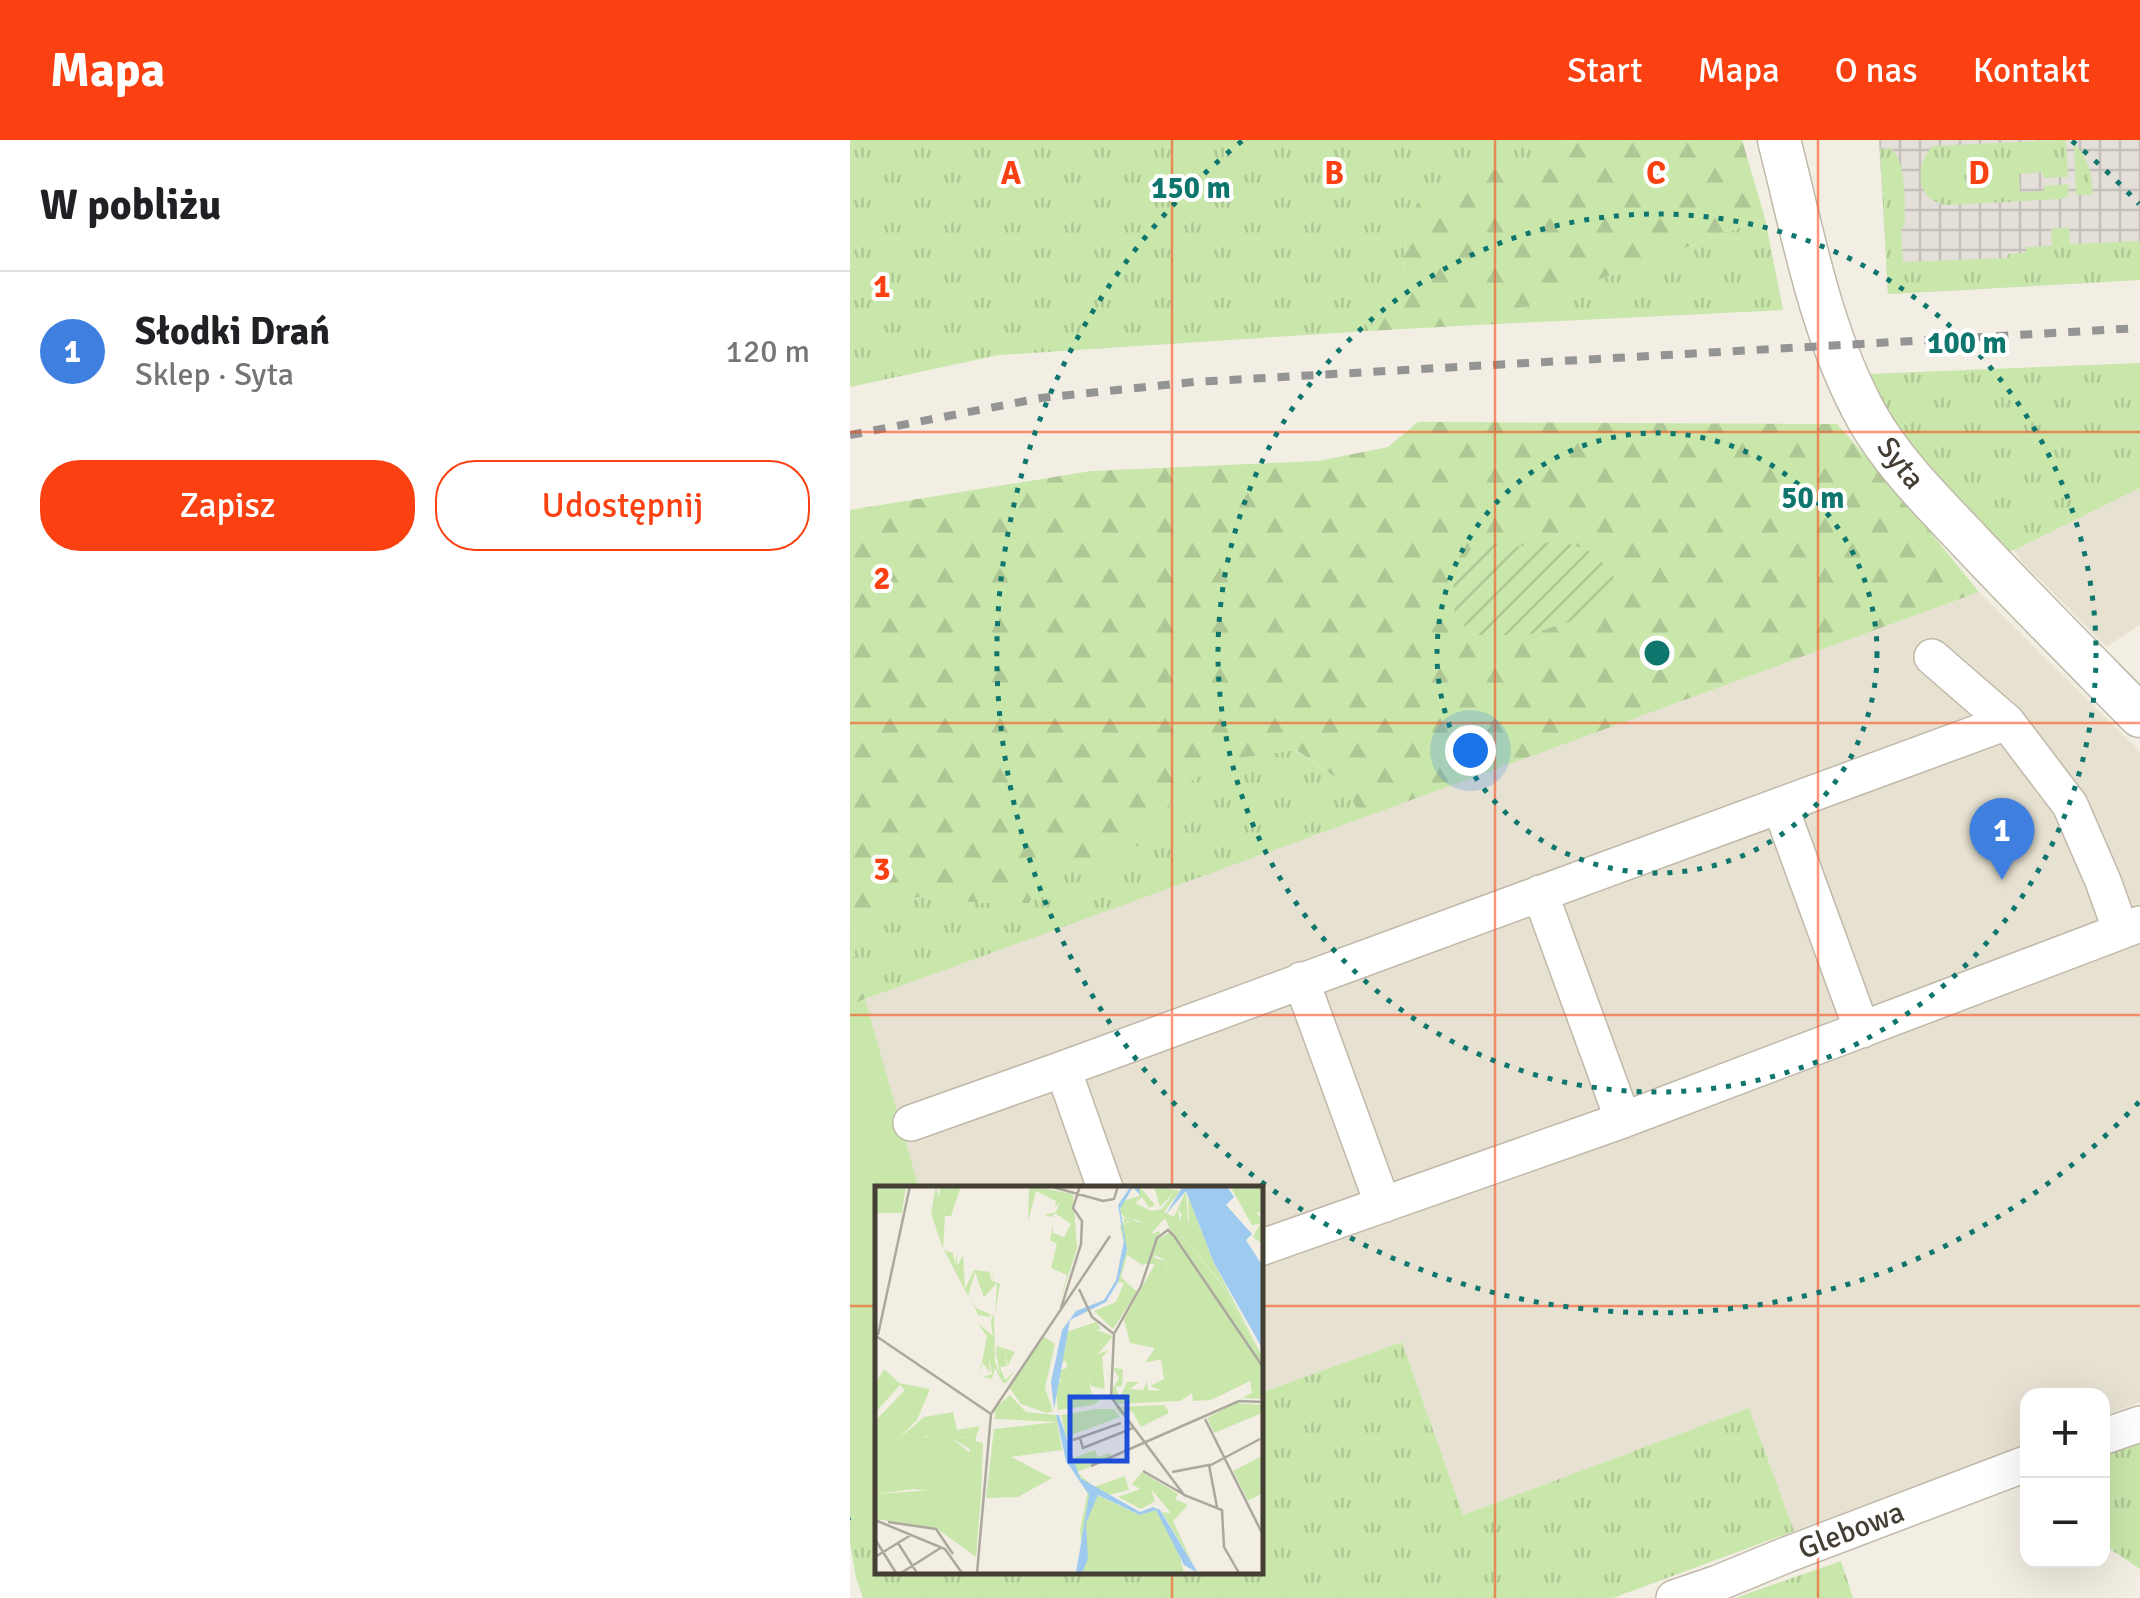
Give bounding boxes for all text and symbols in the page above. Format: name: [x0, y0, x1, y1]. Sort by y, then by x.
text: Mapa: [50, 41, 165, 100]
text: Start: [1567, 49, 1642, 92]
text: Mapa: [1697, 49, 1780, 92]
text: O nas: [1835, 49, 1918, 92]
text: Kontakt: [1973, 49, 2090, 92]
text: A: [1001, 154, 1022, 193]
text: B: [1324, 154, 1344, 193]
text: C: [1646, 154, 1666, 193]
text: D: [1968, 154, 1990, 193]
text: 150 m: [1151, 170, 1231, 207]
text: W pobliżu: [40, 180, 221, 231]
text: 1: [873, 267, 891, 306]
text: Słodki Drań: [135, 308, 330, 355]
text: 100 m: [1927, 325, 2007, 362]
text: 1: [64, 332, 81, 371]
text: 120 m: [726, 332, 810, 371]
text: Sklep · Syta: [135, 355, 294, 394]
street label: Syta: [1869, 430, 1932, 497]
button: Zapisz: [40, 460, 415, 551]
button: Udostępnij: [435, 460, 810, 551]
text: 50 m: [1781, 480, 1845, 517]
text: 2: [873, 559, 891, 598]
centre of rings: [1639, 635, 1675, 671]
your location: [1445, 725, 1496, 776]
pin: 1: [1970, 798, 2034, 880]
text: 3: [873, 850, 891, 889]
inset map: [875, 1186, 1262, 1573]
map controls: [2020, 1388, 2110, 1568]
button: +: [2020, 1388, 2110, 1478]
button: −: [2020, 1478, 2110, 1568]
street label: Glebowa: [1793, 1493, 1909, 1568]

